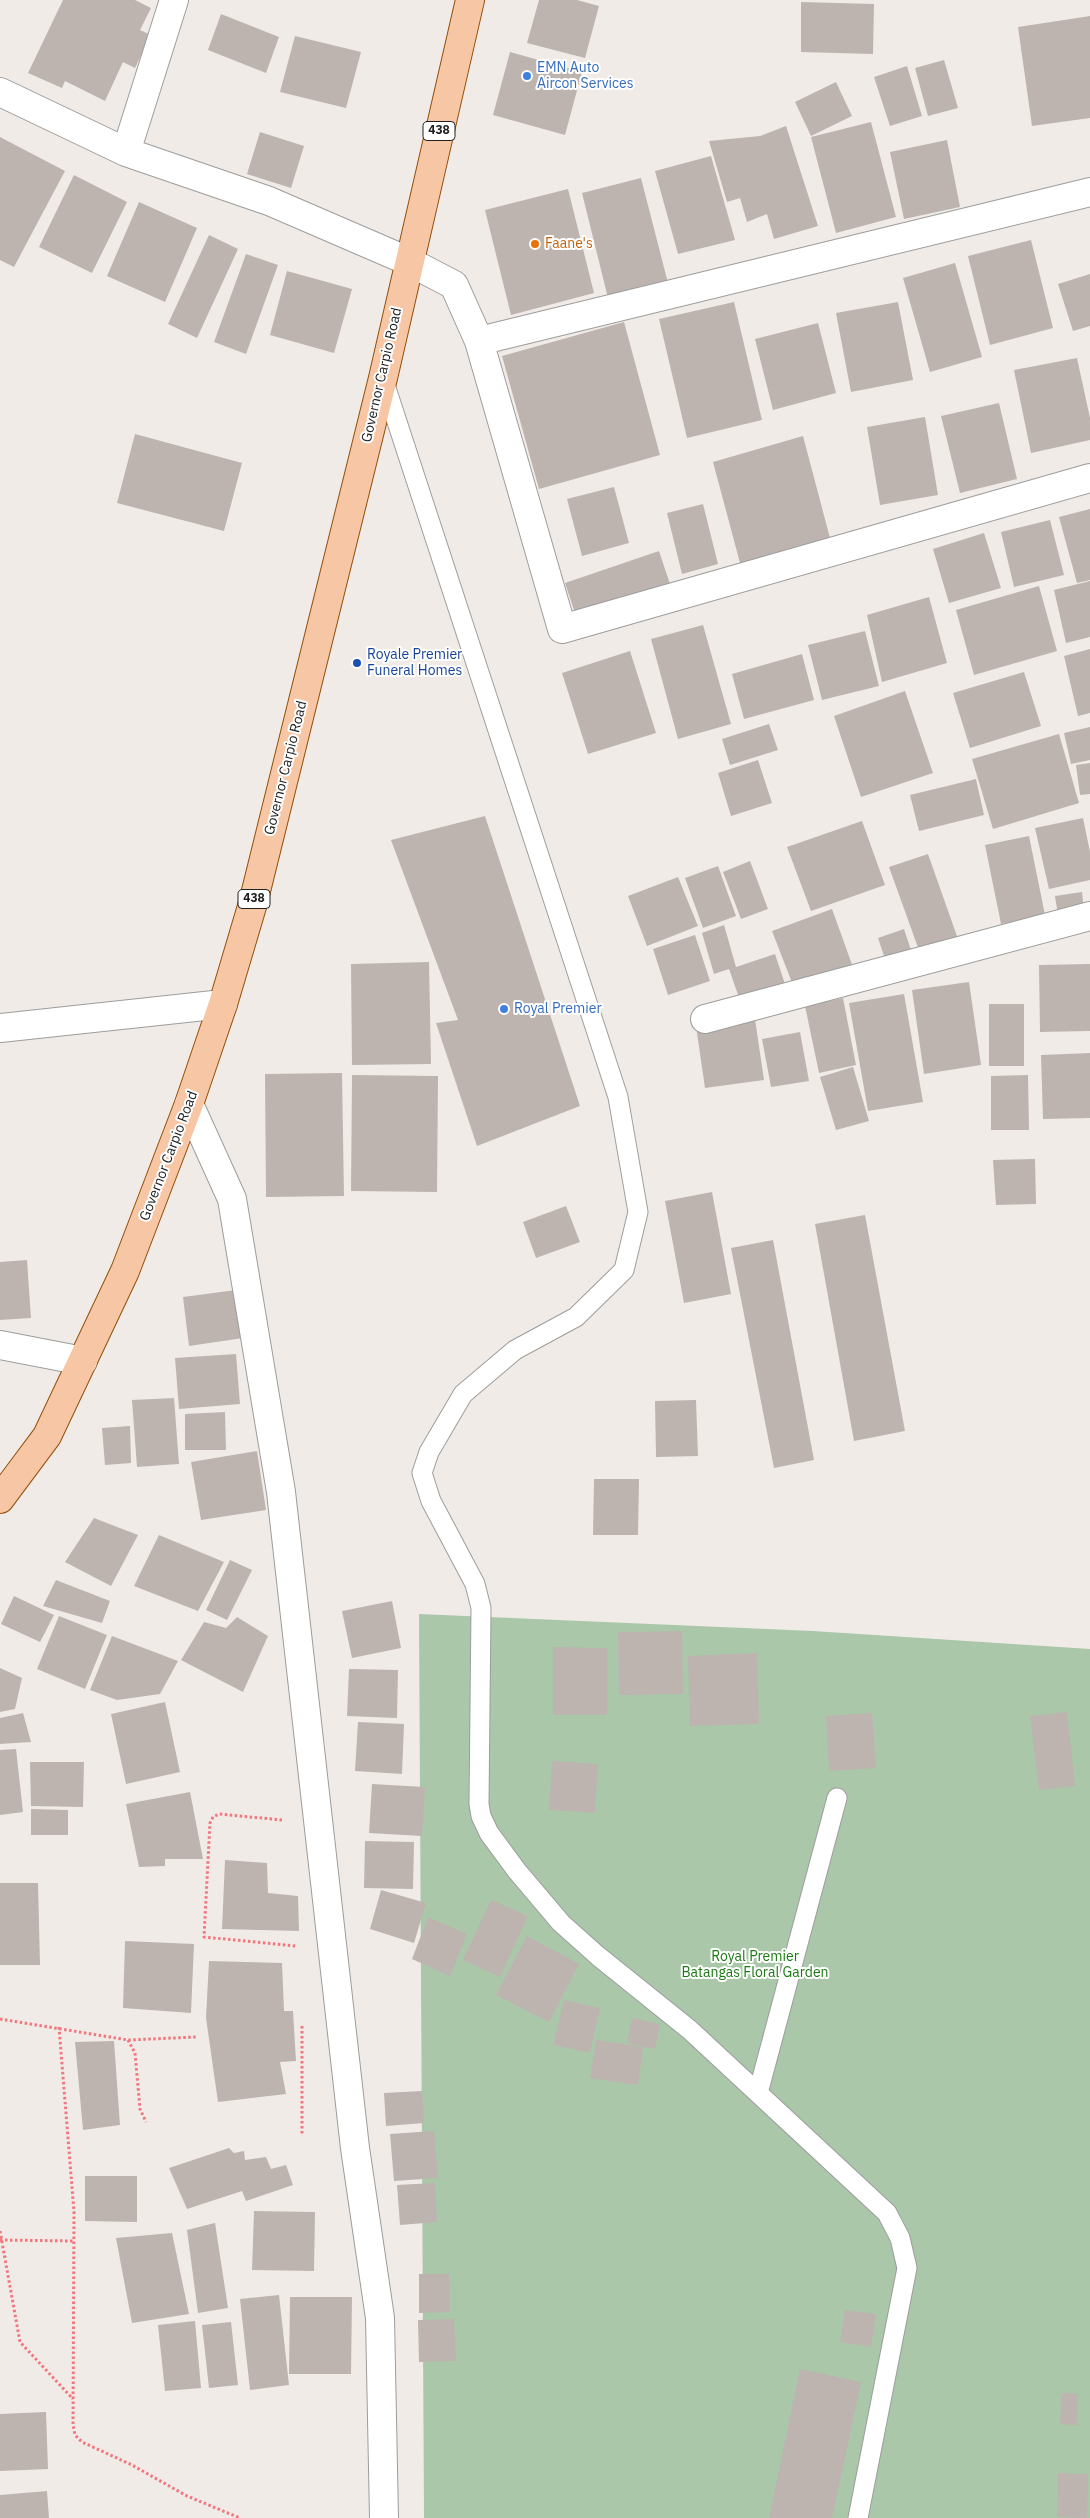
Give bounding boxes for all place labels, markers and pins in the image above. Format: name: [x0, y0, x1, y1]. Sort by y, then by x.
place label: EMN Auto Aircon Services: [537, 60, 634, 92]
marker: EMN Auto Aircon Services: [521, 70, 533, 82]
place label: Faane's: [545, 236, 593, 252]
marker: Faane's: [529, 238, 541, 250]
place label: Royale Premier Funeral Homes: [367, 647, 462, 680]
marker: Royale Premier Funeral Homes: [351, 657, 363, 669]
place label: Royal Premier: [514, 1001, 602, 1017]
marker: Royal Premier: [498, 1003, 510, 1015]

